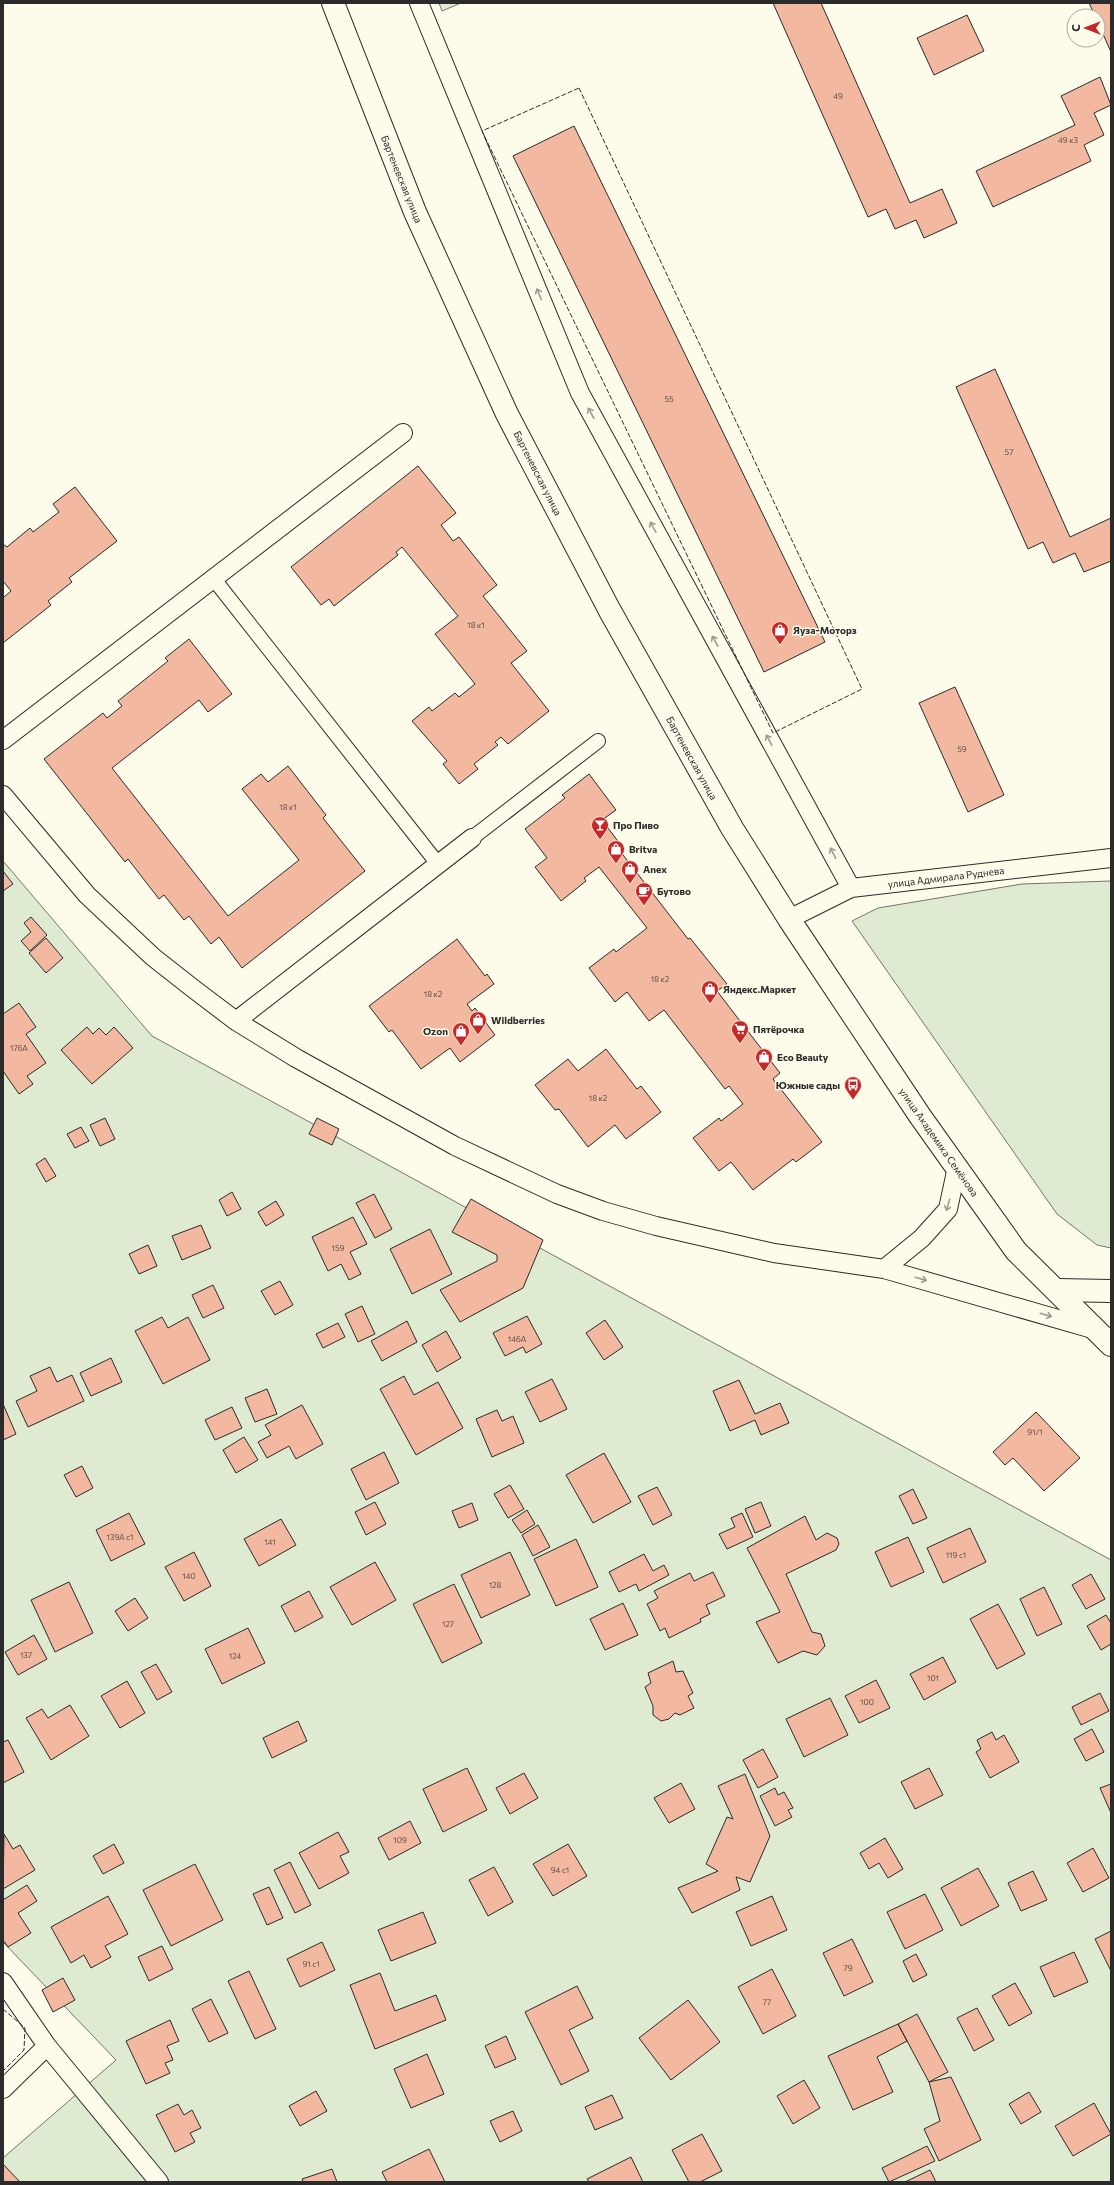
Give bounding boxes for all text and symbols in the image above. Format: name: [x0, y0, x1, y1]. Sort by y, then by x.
north arrow: [1066, 8, 1106, 48]
text: С: [1069, 24, 1082, 32]
house number: 49: [833, 91, 843, 101]
street label: Бартеневская улица: [379, 133, 425, 225]
house number: 49 к3: [1058, 135, 1078, 145]
one-way arrow: [535, 288, 543, 300]
house number: 55: [664, 394, 674, 404]
one-way arrow: [587, 407, 594, 419]
street label: Бартеневская улица: [511, 429, 565, 517]
house number: 57: [1005, 447, 1013, 457]
one-way arrow: [649, 521, 656, 533]
house number: 18 к1: [467, 620, 485, 630]
shop icon: Яуза-Моторз: [770, 620, 790, 645]
place label: Яуза-Моторз: [793, 624, 857, 636]
one-way arrow: [711, 635, 719, 647]
street label: Бартеневская улица: [664, 714, 720, 802]
one-way arrow: [765, 734, 773, 746]
house number: 59: [957, 744, 967, 754]
house number: 18 к1: [279, 802, 297, 812]
bar icon: Про Пиво: [590, 815, 610, 840]
place label: Про Пиво: [613, 819, 659, 831]
shop icon: Britva: [606, 839, 626, 864]
place label: Britva: [629, 843, 657, 855]
one-way arrow: [829, 848, 836, 860]
shop icon: Anex: [620, 859, 640, 884]
place label: Anex: [643, 863, 667, 875]
street label: улица Адмирала Руднева: [887, 864, 1005, 890]
cafe icon: Бутово: [634, 881, 654, 906]
place label: Бутово: [657, 885, 691, 897]
house number: 18 к2: [651, 974, 670, 984]
shop icon: Яндекс.Маркет: [700, 979, 720, 1004]
place label: Яндекс.Маркет: [723, 983, 796, 995]
house number: 18 к2: [424, 989, 443, 999]
shop icon: Wildberries: [468, 1010, 488, 1035]
place label: Wildberries: [491, 1014, 545, 1026]
supermarket icon: Пятёрочка: [730, 1019, 750, 1044]
shop icon: Ozon: [451, 1021, 471, 1046]
place label: Пятёрочка: [753, 1023, 804, 1035]
place label: Ozon: [423, 1025, 448, 1037]
house number: 176А: [10, 1043, 28, 1053]
shop icon: Eco Beauty: [754, 1047, 774, 1072]
place label: Eco Beauty: [777, 1051, 829, 1063]
bus stop icon: Южные сады: [843, 1075, 863, 1100]
place label: Южные сады: [776, 1079, 840, 1091]
street label: улица Академика Семёнова: [897, 1085, 981, 1199]
house number: 18 к2: [589, 1093, 608, 1103]
one-way arrow: [944, 1199, 951, 1212]
house number: 159: [332, 1243, 345, 1253]
one-way arrow: [915, 1276, 928, 1284]
one-way arrow: [1040, 1312, 1053, 1319]
house number: 146А: [508, 1334, 527, 1344]
house number: 91/1: [1027, 1427, 1043, 1437]
house number: 139А с1: [106, 1532, 134, 1542]
house number: 141: [264, 1537, 276, 1547]
house number: 119 с1: [946, 1550, 966, 1560]
house number: 140: [182, 1571, 196, 1581]
house number: 128: [489, 1580, 501, 1590]
house number: 127: [442, 1619, 454, 1629]
house number: 137: [20, 1650, 32, 1660]
house number: 124: [229, 1651, 241, 1661]
house number: 101: [927, 1673, 939, 1683]
house number: 100: [860, 1697, 874, 1707]
house number: 109: [393, 1835, 407, 1845]
house number: 94 с1: [551, 1865, 569, 1875]
house number: 91 с1: [302, 1959, 320, 1969]
house number: 79: [843, 1963, 853, 1973]
house number: 77: [763, 1997, 771, 2007]

